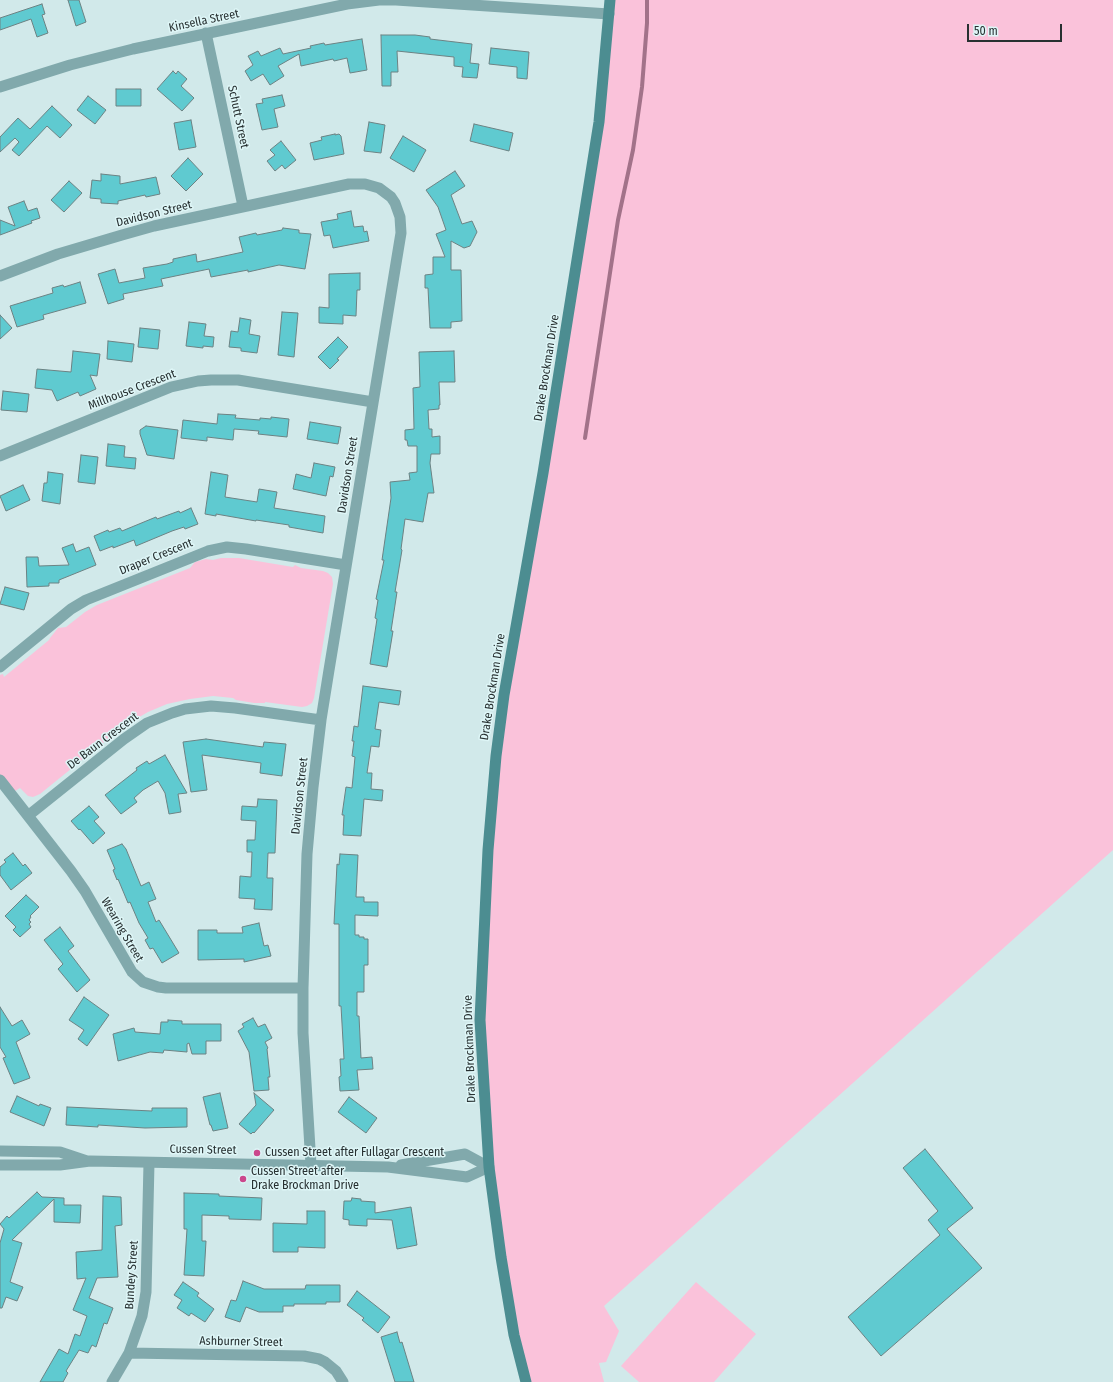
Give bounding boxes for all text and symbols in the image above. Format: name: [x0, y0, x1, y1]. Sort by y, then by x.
street label: Kinsella Street: [168, 7, 240, 35]
scale bar: [969, 16, 1064, 42]
text: 50 m: [974, 24, 998, 38]
street label: Schutt Street: [224, 84, 252, 150]
street label: Davidson Street: [115, 198, 193, 230]
street label: Drake Brockman Drive: [531, 314, 563, 422]
street label: Millhouse Crescent: [86, 367, 178, 413]
street label: Davidson Street: [335, 436, 361, 514]
street label: Draper Crescent: [117, 536, 195, 578]
street label: Drake Brockman Drive: [477, 633, 509, 741]
street label: De Baun Crescent: [65, 710, 141, 772]
street label: Davidson Street: [289, 757, 311, 835]
street label: Wearing Street: [98, 895, 146, 965]
street label: Drake Brockman Drive: [461, 995, 479, 1103]
street label: Cussen Street: [169, 1142, 237, 1158]
place label: Cussen Street after Fullagar Crescent: [265, 1146, 444, 1160]
marker: Cussen Street after Fullagar Crescent: [252, 1148, 262, 1158]
place label: Cussen Street after Drake Brockman Drive: [251, 1165, 359, 1193]
marker: Cussen Street after Drake Brockman Drive: [238, 1174, 248, 1184]
street label: Bundey Street: [122, 1240, 142, 1310]
street label: Ashburner Street: [199, 1334, 283, 1350]

